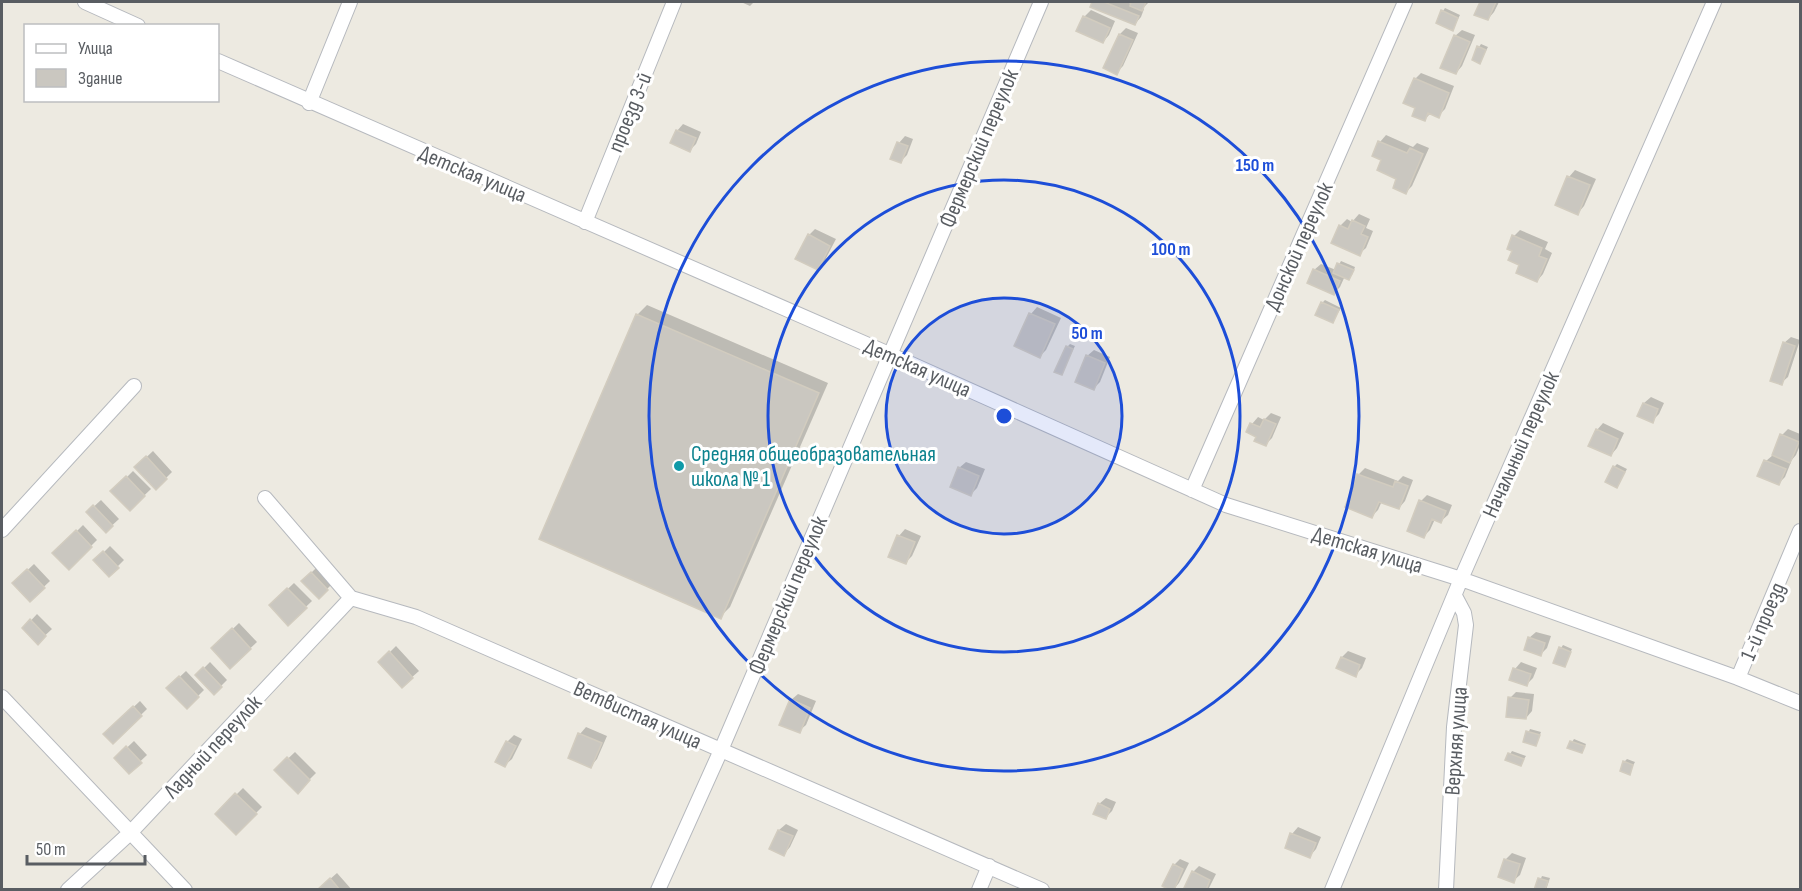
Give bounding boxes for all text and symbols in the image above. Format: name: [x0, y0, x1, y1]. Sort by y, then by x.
legend: [24, 24, 219, 102]
text: Улица: [78, 38, 113, 59]
street label: Фермерский переулок: [934, 65, 1025, 232]
text: Здание: [78, 68, 123, 89]
street label: проезд 3-й: [602, 69, 659, 156]
street label: Детская улица: [415, 140, 530, 209]
text: 150 m: [1236, 155, 1274, 176]
street label: Донской переулок: [1259, 178, 1340, 315]
text: 100 m: [1152, 239, 1191, 260]
text: 50 m: [1071, 323, 1103, 344]
street label: Детская улица: [860, 333, 975, 404]
street label: Начальный переулок: [1477, 367, 1566, 522]
centre of rings: [994, 406, 1014, 426]
place label: Средняя общеобразовательная школа № 1: [691, 441, 936, 493]
marker: Средняя общеобразовательная школа № 1: [672, 459, 686, 473]
street label: Фермерский переулок: [743, 512, 834, 679]
street label: Детская улица: [1309, 521, 1426, 580]
street label: 1-й проезд: [1735, 579, 1792, 665]
street label: Ветвистая улица: [569, 675, 706, 756]
street label: Верхняя улица: [1439, 686, 1474, 796]
street label: Ладный переулок: [158, 689, 268, 805]
scale bar: [27, 828, 146, 866]
text: 50 m: [36, 839, 66, 860]

